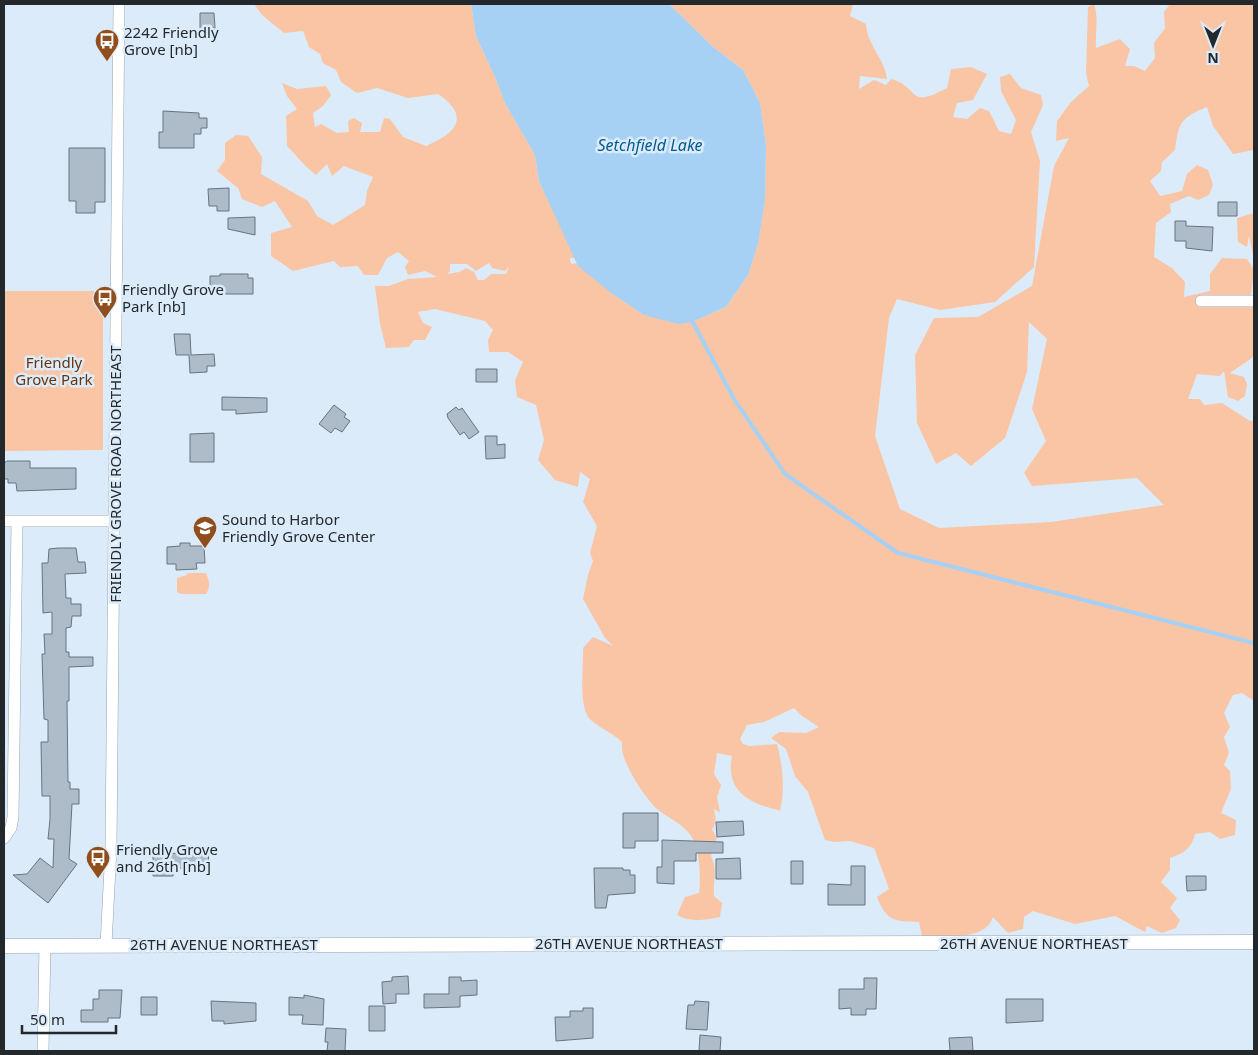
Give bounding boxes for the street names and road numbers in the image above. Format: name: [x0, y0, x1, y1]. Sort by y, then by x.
street label: FRIENDLY GROVE ROAD NORTHEAST: [105, 345, 125, 603]
street label: 26TH AVENUE NORTHEAST: [535, 933, 724, 953]
street label: 26TH AVENUE NORTHEAST: [940, 933, 1129, 953]
street label: 26TH AVENUE NORTHEAST: [130, 934, 319, 954]

